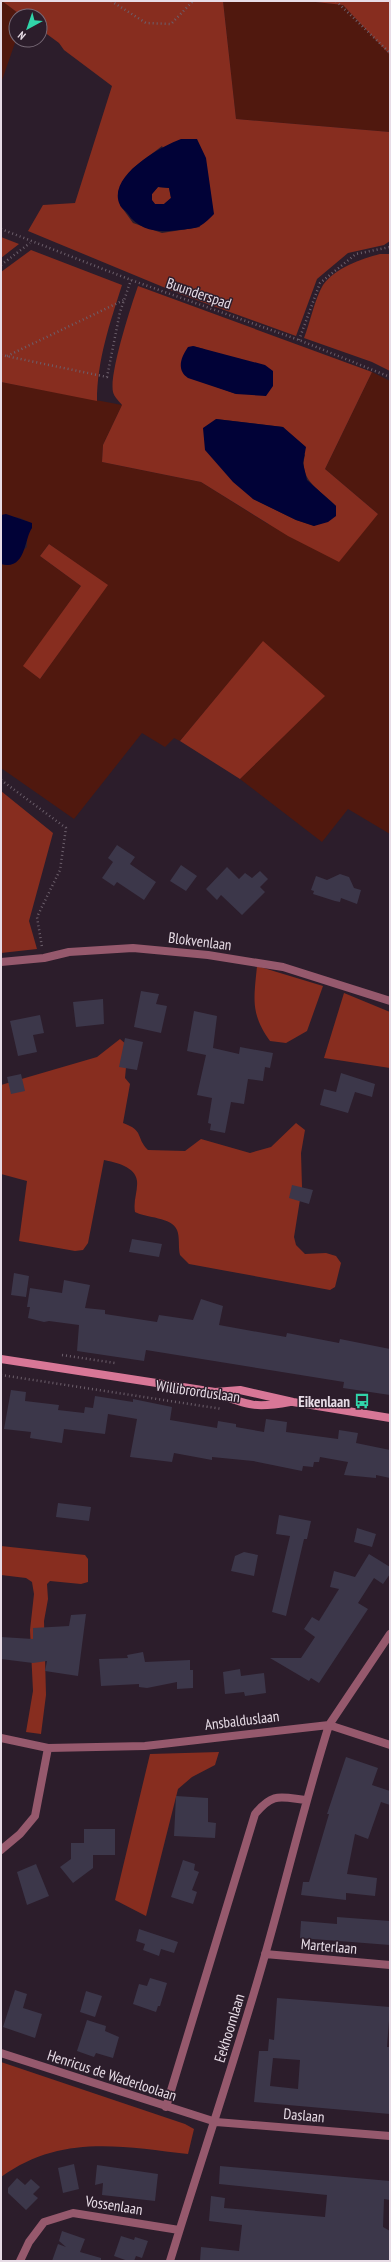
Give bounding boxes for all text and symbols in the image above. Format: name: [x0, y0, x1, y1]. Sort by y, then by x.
north arrow: [8, 8, 48, 48]
text: N: [15, 28, 28, 43]
street label: Buunderspad: [164, 273, 234, 313]
street label: Blokvenlaan: [167, 928, 233, 954]
street label: Willibrorduslaan: [155, 1376, 241, 1406]
place label: Eikenlaan: [298, 1392, 350, 1411]
bus stop icon: Eikenlaan: [353, 1392, 371, 1410]
street label: Ansbalduslaan: [204, 1706, 280, 1734]
street label: Marterlaan: [300, 1934, 358, 1958]
street label: Eekhoornlaan: [210, 1991, 248, 2065]
street label: Henricus de Waderloolaan: [45, 2045, 179, 2105]
street label: Daslaan: [283, 2104, 325, 2126]
street label: Vossenlaan: [83, 2191, 144, 2219]

